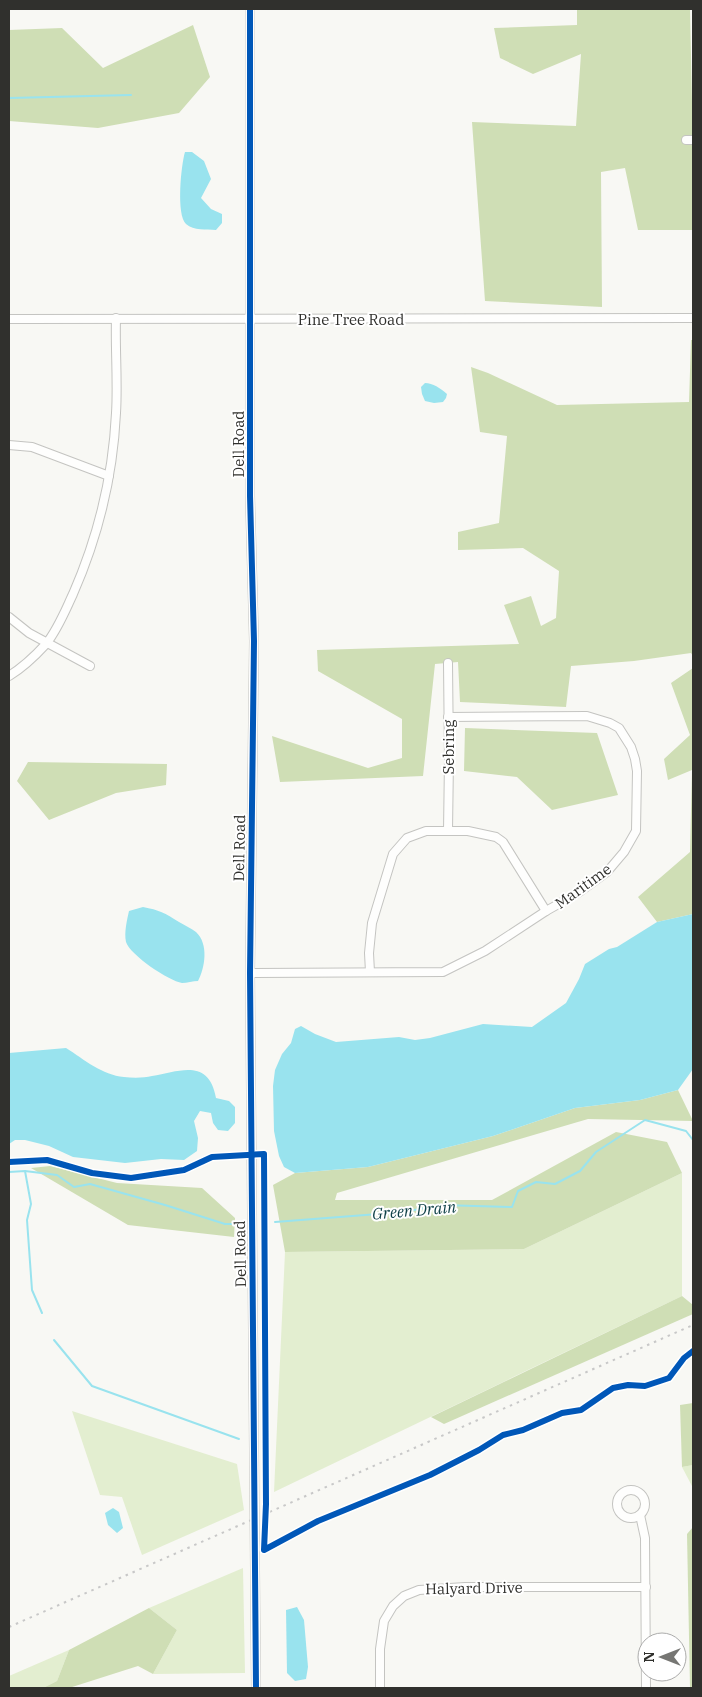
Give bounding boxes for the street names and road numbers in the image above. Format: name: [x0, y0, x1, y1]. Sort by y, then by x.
street label: Pine Tree Road: [298, 310, 404, 329]
street label: Dell Road: [229, 411, 248, 477]
street label: Sebring: [439, 720, 458, 774]
street label: Dell Road: [229, 814, 249, 882]
street label: Maritime: [551, 859, 615, 913]
street label: Dell Road: [230, 1220, 250, 1288]
street label: Halyard Drive: [425, 1578, 523, 1598]

